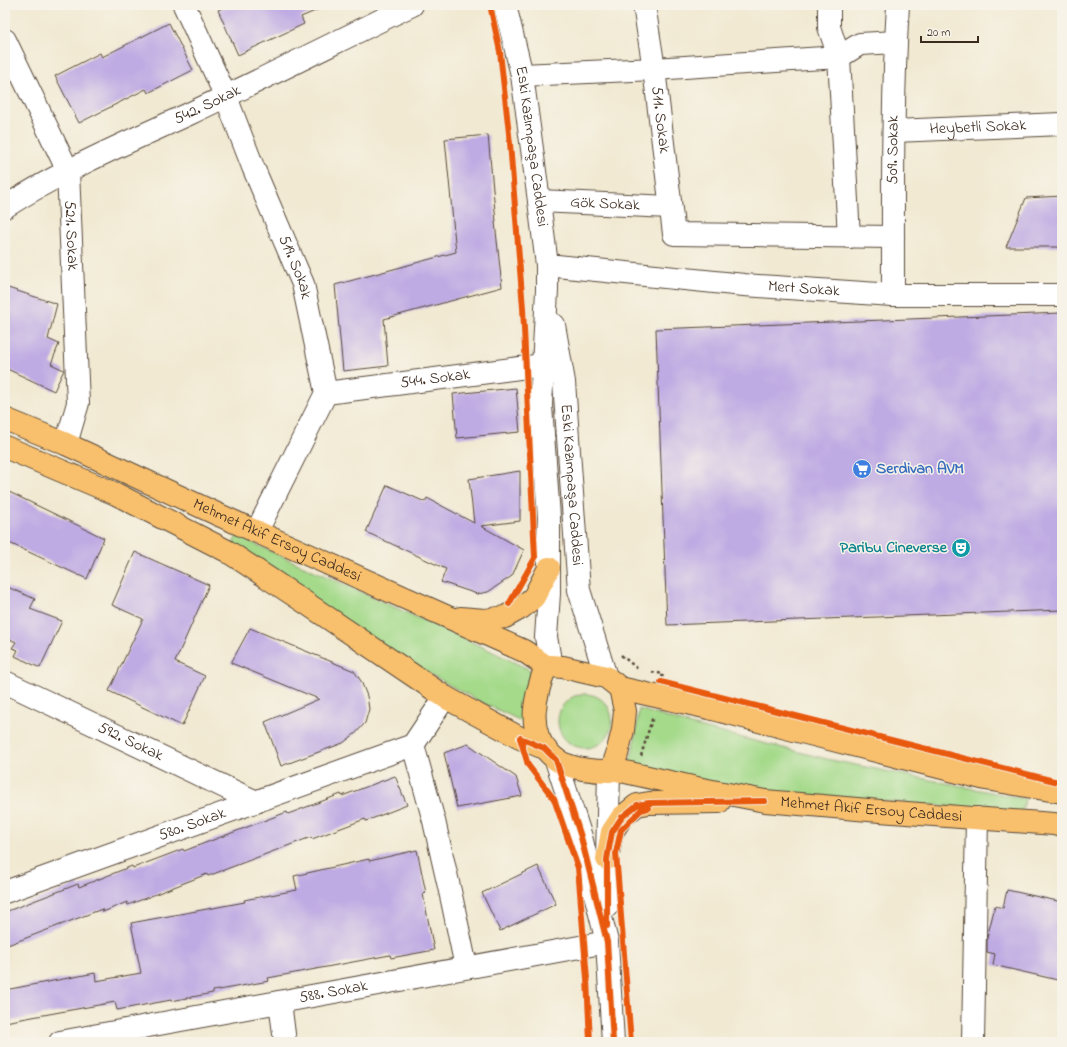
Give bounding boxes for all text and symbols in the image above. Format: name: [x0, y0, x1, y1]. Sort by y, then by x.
scale bar: [921, 18, 978, 44]
text: 20 m: [927, 24, 950, 42]
street label: Eski Kazımpaşa Caddesi: [508, 63, 554, 228]
street label: 542. Sokak: [170, 78, 246, 131]
street label: 511. Sokak: [644, 85, 676, 156]
street label: Heybetli Sokak: [929, 113, 1028, 142]
street label: 509. Sokak: [881, 114, 906, 185]
street label: Gök Sokak: [570, 190, 641, 218]
street label: 521. Sokak: [57, 200, 84, 272]
street label: 519. Sokak: [272, 231, 318, 302]
street label: Mert Sokak: [767, 275, 842, 303]
street label: 544. Sokak: [399, 362, 473, 395]
street label: Eski Kazımpaşa Caddesi: [554, 403, 589, 567]
place label: Serdivan AVM: [876, 457, 964, 481]
supermarket icon: Serdivan AVM: [851, 458, 873, 480]
street label: Mehmet Akif Ersoy Caddesi: [189, 492, 365, 589]
place label: Paribu Cineverse: [840, 536, 948, 560]
theatre icon: Paribu Cineverse: [950, 537, 972, 559]
street label: 592. Sokak: [94, 716, 168, 768]
street label: Mehmet Akif Ersoy Caddesi: [779, 790, 963, 829]
street label: 580. Sokak: [155, 801, 230, 848]
street label: 588. Sokak: [297, 974, 371, 1010]

